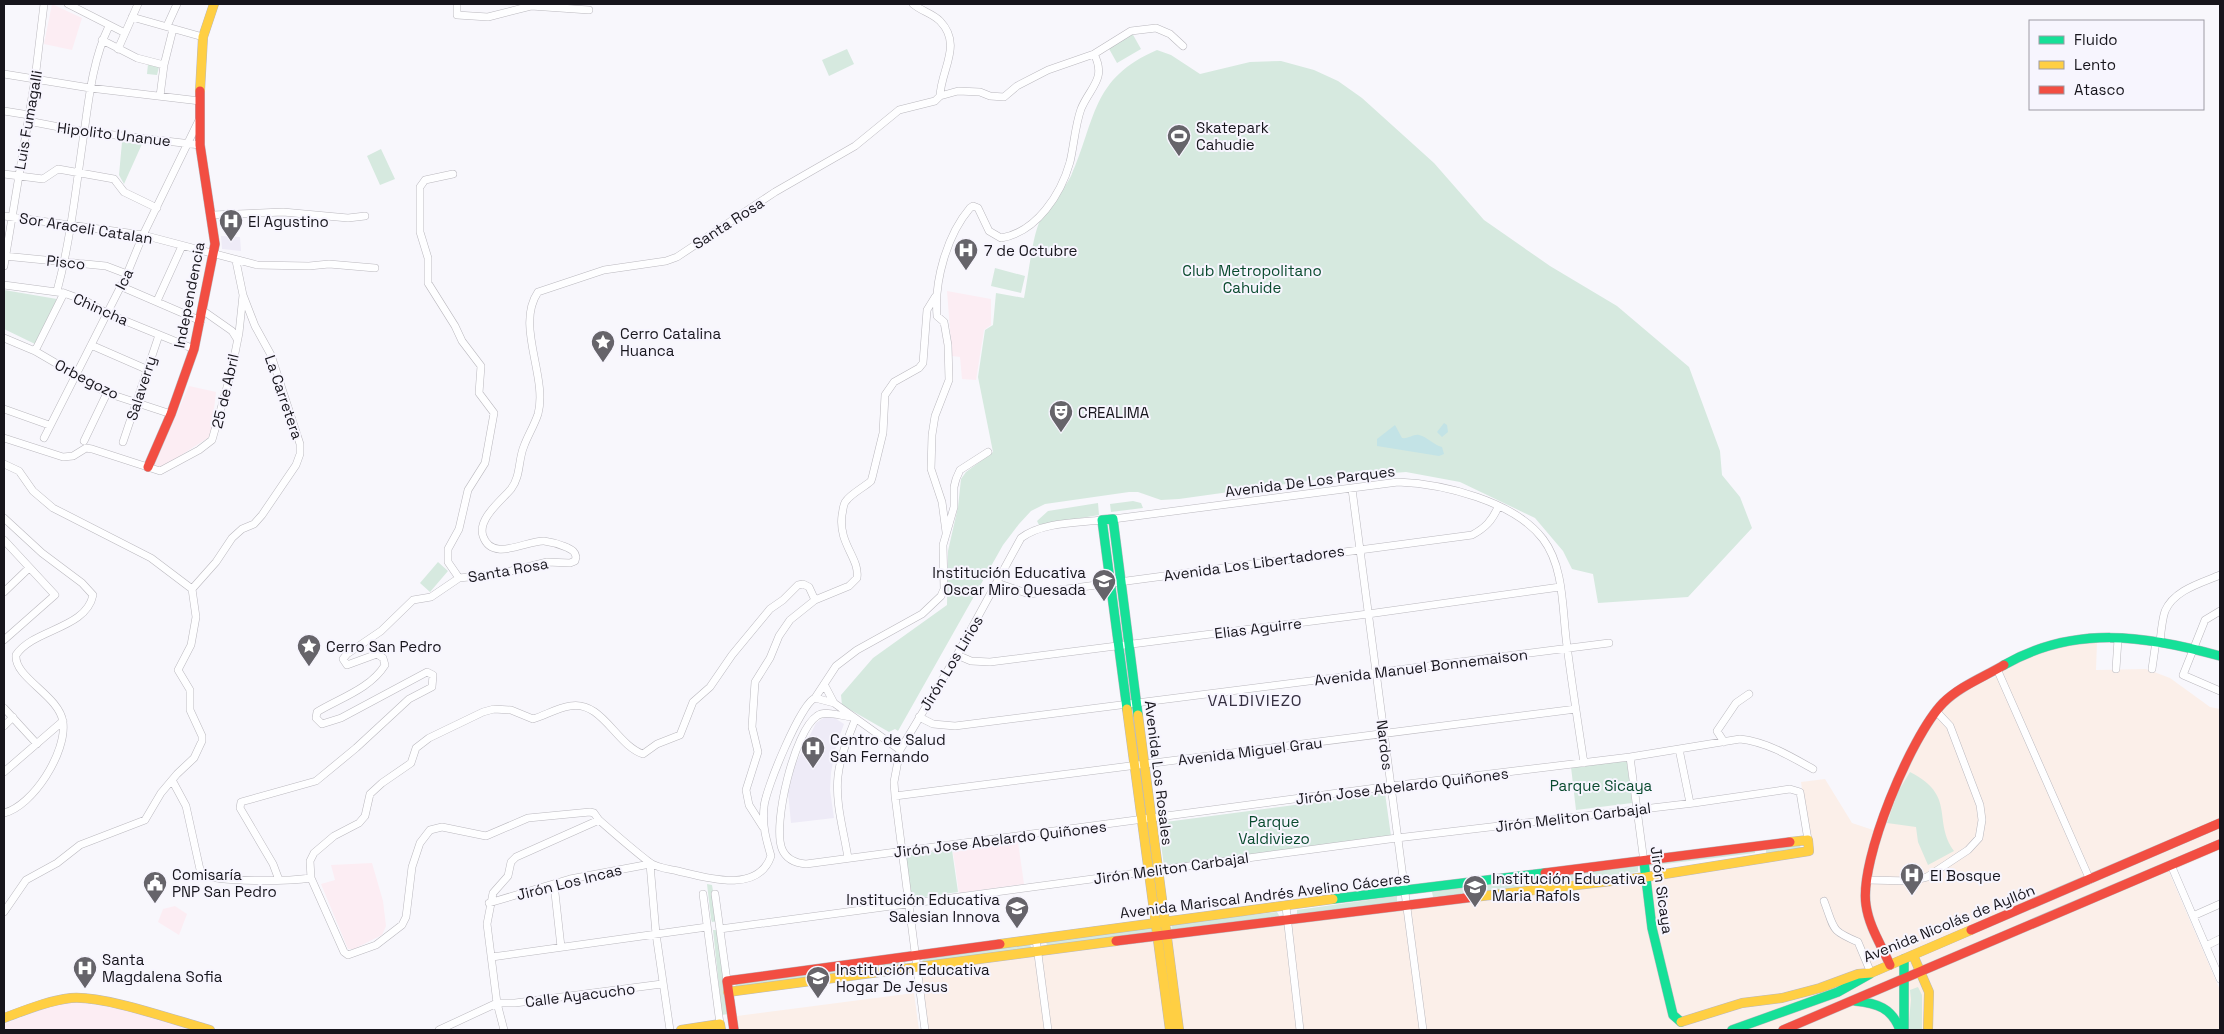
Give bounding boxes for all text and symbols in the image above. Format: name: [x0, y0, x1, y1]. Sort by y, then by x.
legend: [2029, 20, 2204, 110]
text: Fluido: [2074, 30, 2118, 49]
text: Lento: [2074, 55, 2116, 74]
street label: Luis Fumagalli: [10, 69, 46, 171]
text: Atasco: [2074, 80, 2125, 99]
street label: Hipolito Unanue: [56, 118, 172, 150]
place label: Skatepark Cahudie: [1196, 118, 1269, 154]
sports icon: Skatepark Cahudie: [1166, 123, 1192, 157]
street label: Santa Rosa: [689, 193, 768, 253]
street label: Sor Araceli Catalan: [18, 208, 154, 248]
hospital icon: El Agustino: [218, 208, 244, 242]
place label: El Agustino: [248, 212, 329, 231]
hospital icon: 7 de Octubre: [953, 237, 979, 271]
street label: Independencia: [169, 240, 209, 350]
place label: 7 de Octubre: [984, 241, 1078, 260]
street label: Pisco: [46, 251, 86, 273]
park label: Club Metropolitano Cahuide: [1182, 261, 1322, 297]
street label: Ica: [111, 265, 137, 293]
street label: Chincha: [70, 288, 132, 330]
place label: Cerro Catalina Huanca: [620, 324, 721, 360]
place icon: Cerro Catalina Huanca: [590, 329, 616, 363]
street label: 25 de Abril: [207, 352, 243, 430]
street label: La Carretera: [261, 352, 307, 442]
street label: Salaverry: [122, 353, 160, 423]
street label: Orbegozo: [52, 355, 122, 403]
theatre icon: CREALIMA: [1048, 399, 1074, 433]
place label: CREALIMA: [1078, 403, 1150, 422]
street label: Avenida De Los Parques: [1224, 461, 1396, 501]
street label: Avenida Los Libertadores: [1162, 541, 1346, 585]
street label: Santa Rosa: [466, 554, 550, 586]
place label: Institución Educativa Oscar Miro Quesada: [932, 563, 1086, 599]
school or university icon: Institución Educativa Oscar Miro Quesada: [1091, 568, 1117, 602]
street label: Jirón Los Lirios: [915, 612, 987, 714]
street label: Elias Aguirre: [1213, 613, 1303, 643]
place icon: Cerro San Pedro: [296, 633, 322, 667]
place label: Cerro San Pedro: [326, 637, 442, 656]
street label: Avenida Manuel Bonnemaison: [1313, 644, 1529, 690]
district label: VALDIVIEZO: [1208, 690, 1302, 711]
street label: Avenida Los Rosales: [1141, 700, 1177, 847]
street label: Nardos: [1372, 719, 1398, 771]
place label: Centro de Salud San Fernando: [830, 730, 946, 766]
street label: Avenida Miguel Grau: [1177, 733, 1323, 769]
hospital icon: Centro de Salud San Fernando: [800, 735, 826, 769]
street label: Jirón Jose Abelardo Quiñones: [1294, 764, 1510, 808]
park label: Parque Sicaya: [1550, 776, 1653, 795]
street label: Jirón Meliton Carbajal: [1494, 798, 1652, 836]
park label: Parque Valdiviezo: [1238, 812, 1310, 848]
street label: Jirón Jose Abelardo Quiñones: [892, 817, 1108, 861]
street label: Jirón Sicaya: [1646, 845, 1678, 935]
street label: Jirón Meliton Carbajal: [1092, 848, 1250, 888]
street label: Jirón Los Incas: [514, 860, 624, 904]
hospital icon: El Bosque: [1899, 862, 1925, 896]
place label: Comisaría PNP San Pedro: [172, 865, 277, 901]
place label: El Bosque: [1930, 866, 2001, 885]
street label: Avenida Mariscal Andrés Avelino Cáceres: [1119, 868, 1411, 922]
place label: Institución Educativa Maria Rafols: [1492, 869, 1646, 905]
public building icon: Comisaría PNP San Pedro: [142, 870, 168, 904]
school or university icon: Institución Educativa Maria Rafols: [1462, 874, 1488, 908]
street label: Avenida Nicolás de Ayllón: [1860, 880, 2038, 966]
place label: Institución Educativa Salesian Innova: [846, 890, 1000, 926]
school or university icon: Institución Educativa Salesian Innova: [1004, 895, 1030, 929]
place label: Santa Magdalena Sofia: [102, 950, 223, 986]
hospital icon: Santa Magdalena Sofia: [72, 955, 98, 989]
place label: Institución Educativa Hogar De Jesus: [836, 960, 990, 996]
school or university icon: Institución Educativa Hogar De Jesus: [805, 965, 831, 999]
street label: Calle Ayacucho: [524, 979, 636, 1011]

